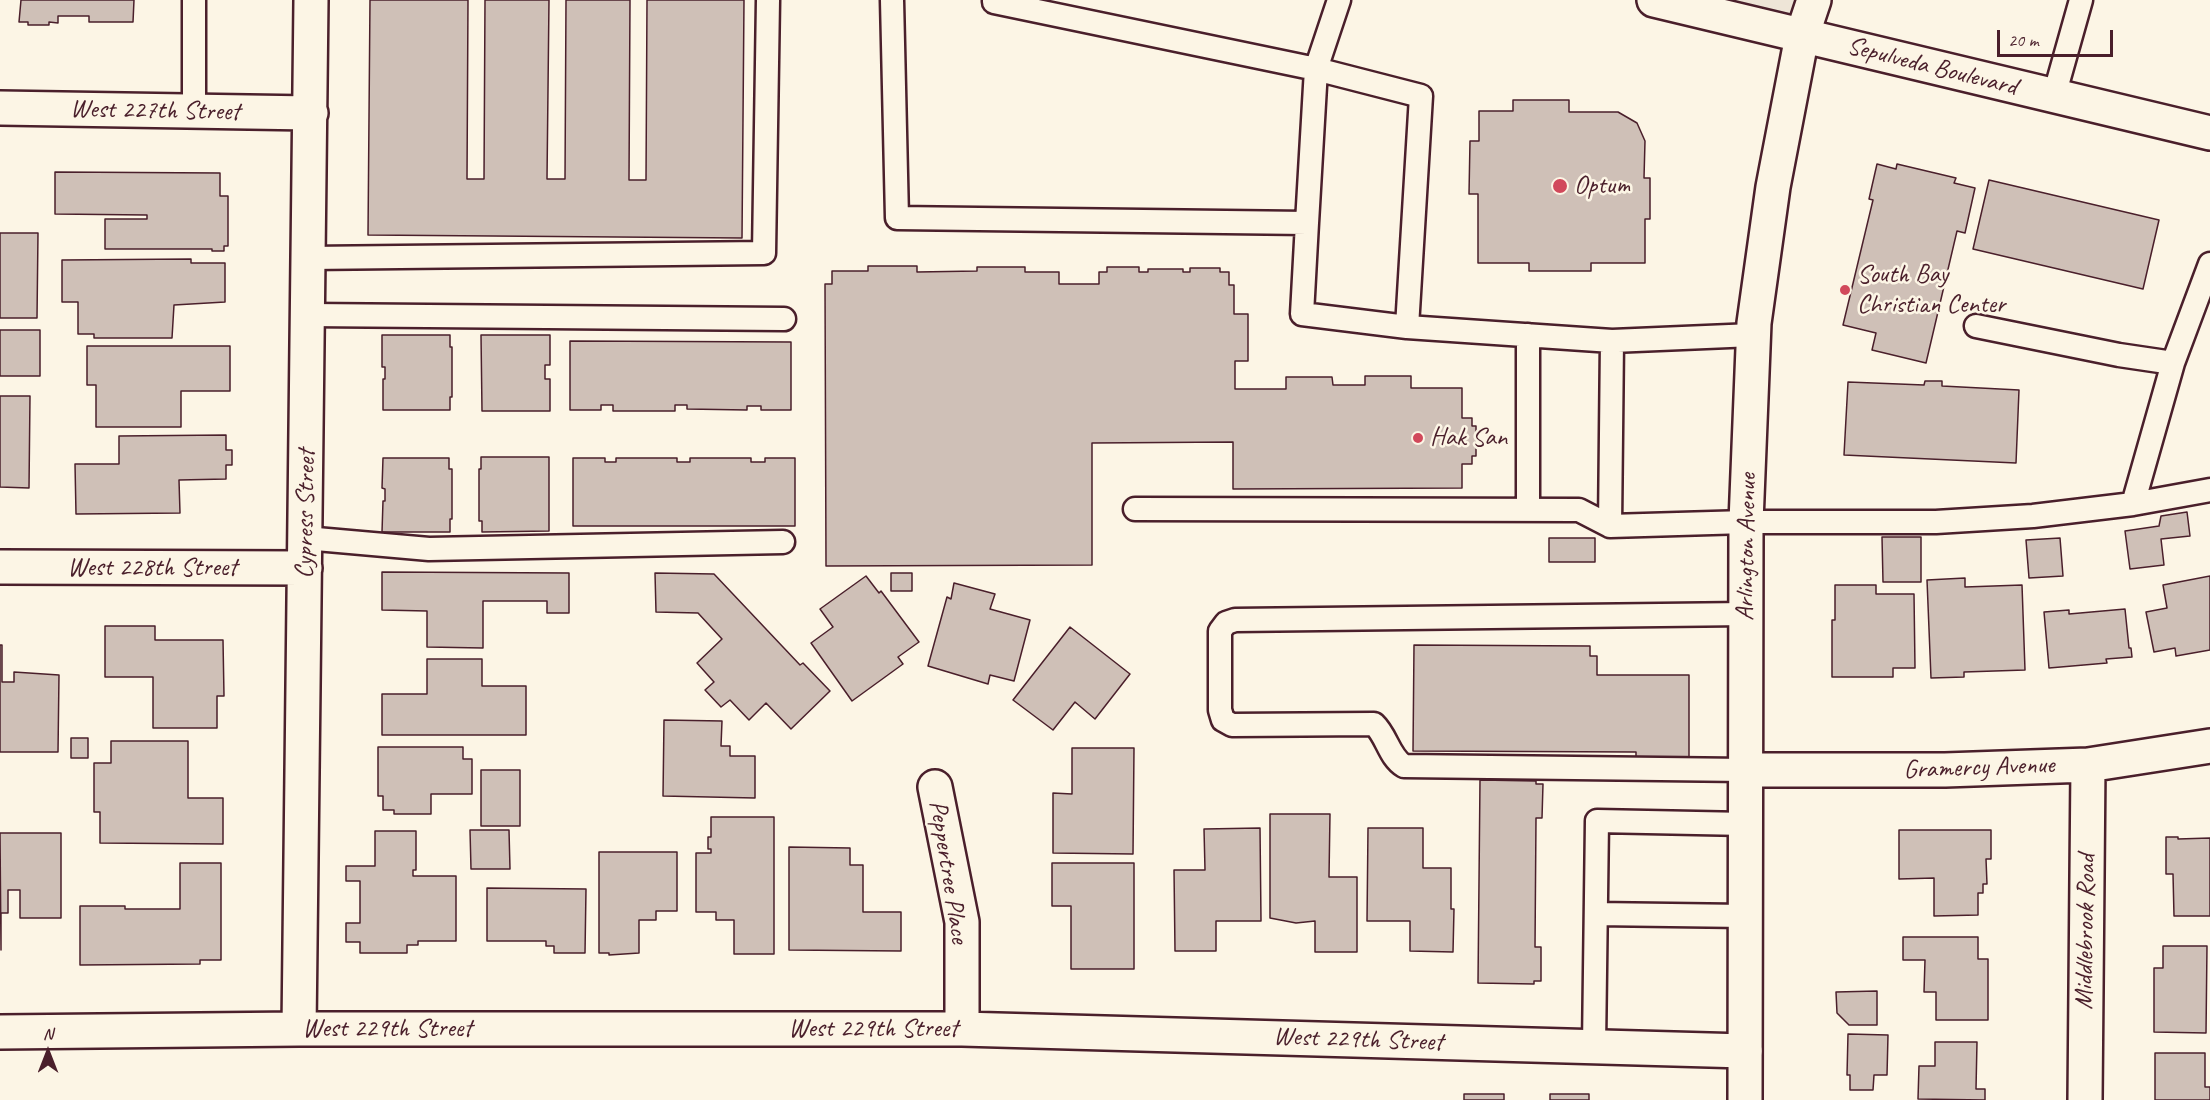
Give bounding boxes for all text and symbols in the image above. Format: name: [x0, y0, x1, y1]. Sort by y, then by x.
scale bar: [2000, 18, 2116, 56]
text: 20 m: [2008, 29, 2039, 51]
street label: Sepulveda Boulevard: [1844, 31, 2020, 103]
street label: West 227th Street: [70, 94, 240, 128]
place label: Optum: [1574, 170, 1630, 202]
marker: Optum: [1551, 177, 1569, 195]
place label: South Bay Christian Center: [1857, 259, 2005, 320]
marker: South Bay Christian Center: [1838, 283, 1852, 297]
place label: Hak San: [1430, 422, 1507, 454]
marker: Hak San: [1411, 431, 1425, 445]
street label: Cypress Street: [289, 449, 323, 579]
street label: Arlington Avenue: [1730, 473, 1764, 621]
street label: West 228th Street: [67, 552, 237, 584]
street label: Gramercy Avenue: [1903, 750, 2055, 786]
street label: Peppertree Place: [921, 798, 975, 946]
street label: Middlebrook Road: [2069, 854, 2103, 1010]
street label: West 229th Street: [302, 1013, 472, 1045]
street label: West 229th Street: [788, 1013, 958, 1045]
street label: West 229th Street: [1273, 1021, 1443, 1059]
north arrow: [18, 1022, 78, 1082]
text: N: [43, 1024, 53, 1044]

